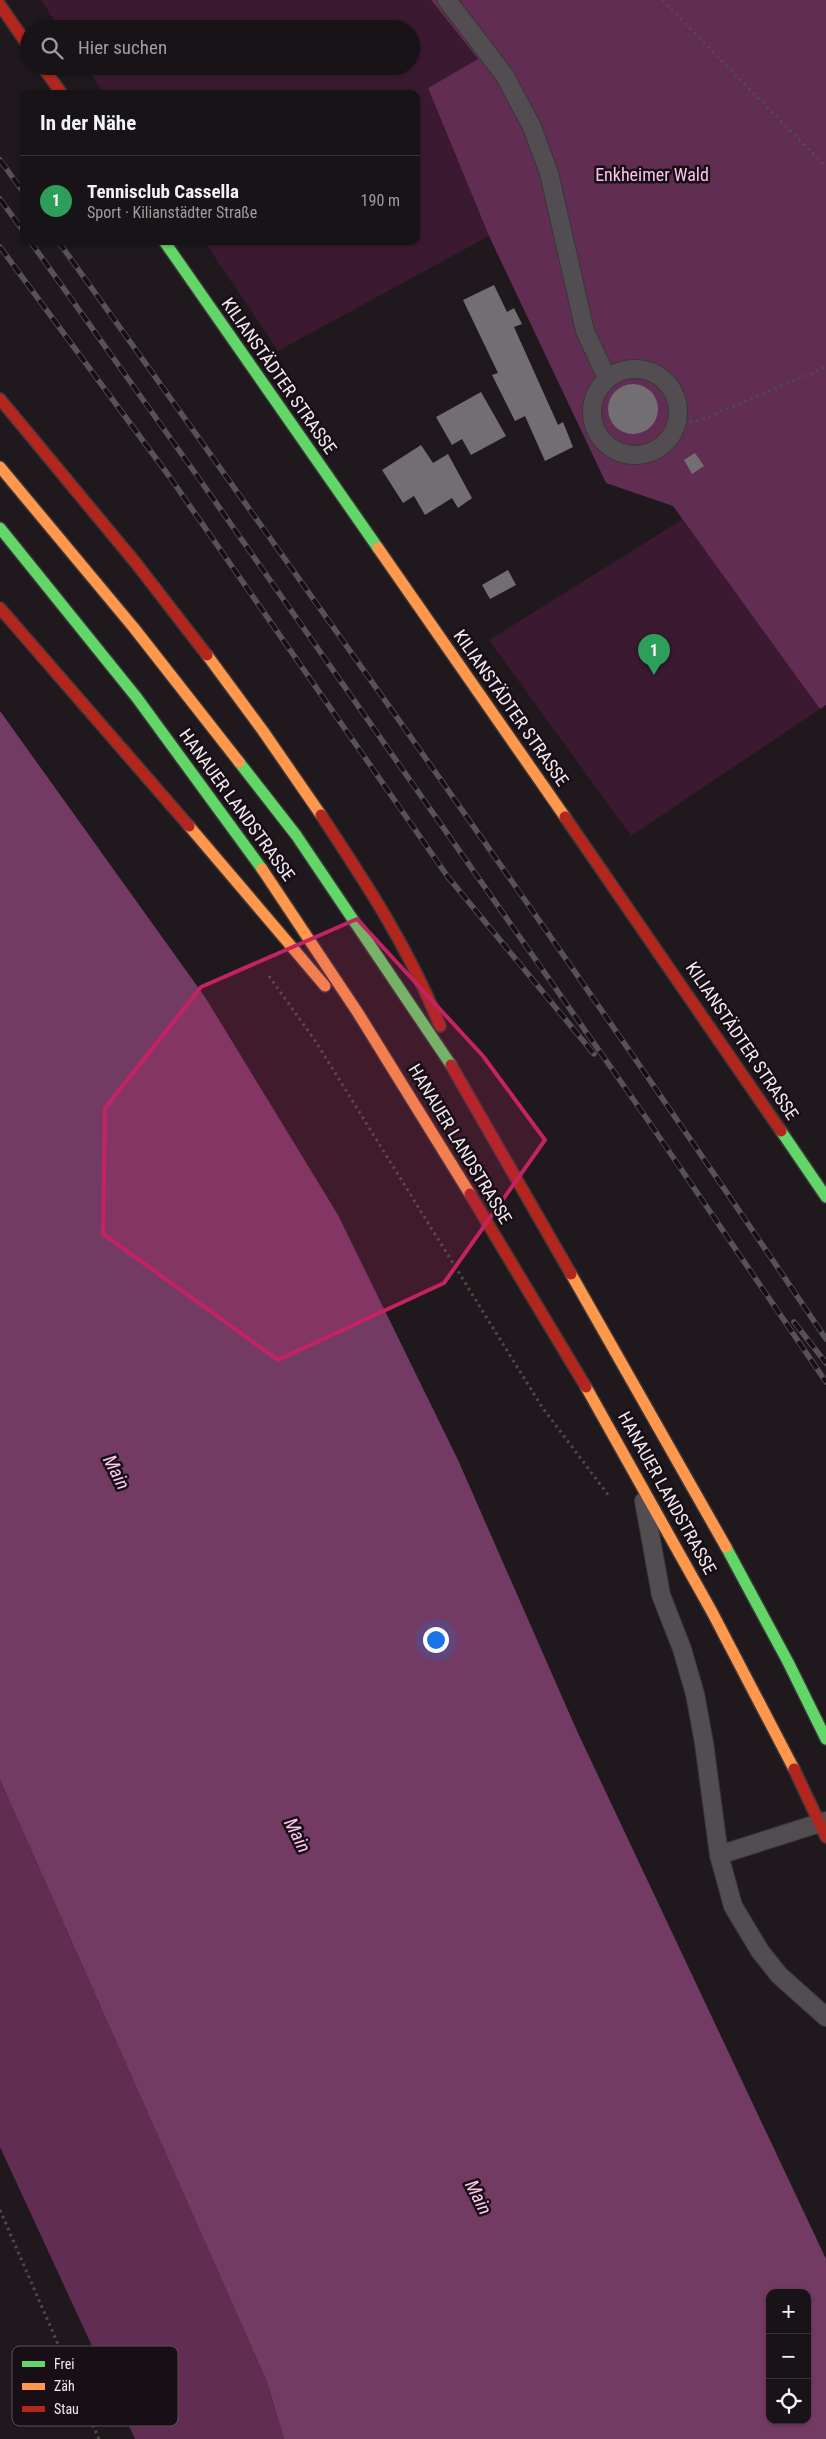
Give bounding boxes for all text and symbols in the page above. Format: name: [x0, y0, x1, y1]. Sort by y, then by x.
search box: [20, 20, 420, 75]
icon: search: [38, 34, 66, 62]
text: Hier suchen: [78, 36, 167, 59]
text: In der Nähe: [40, 111, 136, 135]
park label: Enkheimer Wald: [595, 164, 709, 185]
text: Tennisclub Cassella: [87, 180, 239, 203]
text: 1: [52, 191, 60, 210]
text: 190 m: [361, 191, 400, 210]
text: Sport · Kilianstädter Straße: [87, 203, 257, 222]
street label: KILIANSTÄDTER STRASSE: [218, 294, 341, 458]
street label: KILIANSTÄDTER STRASSE: [450, 626, 573, 790]
pin: 1: [638, 634, 670, 675]
street label: HANAUER LANDSTRASSE: [175, 725, 300, 885]
street label: KILIANSTÄDTER STRASSE: [682, 958, 803, 1124]
street label: HANAUER LANDSTRASSE: [404, 1060, 517, 1228]
street label: HANAUER LANDSTRASSE: [614, 1408, 721, 1578]
water label: Main: [98, 1451, 135, 1493]
your location: [423, 1627, 449, 1653]
water label: Main: [279, 1814, 316, 1856]
water label: Main: [460, 2176, 497, 2218]
map controls: [766, 2289, 811, 2424]
button: +: [766, 2289, 811, 2334]
button: −: [766, 2334, 811, 2379]
legend: [12, 2346, 178, 2426]
text: Frei: [54, 2356, 74, 2372]
text: Zäh: [54, 2378, 75, 2394]
button: locate: [766, 2379, 811, 2424]
text: Stau: [54, 2401, 79, 2417]

